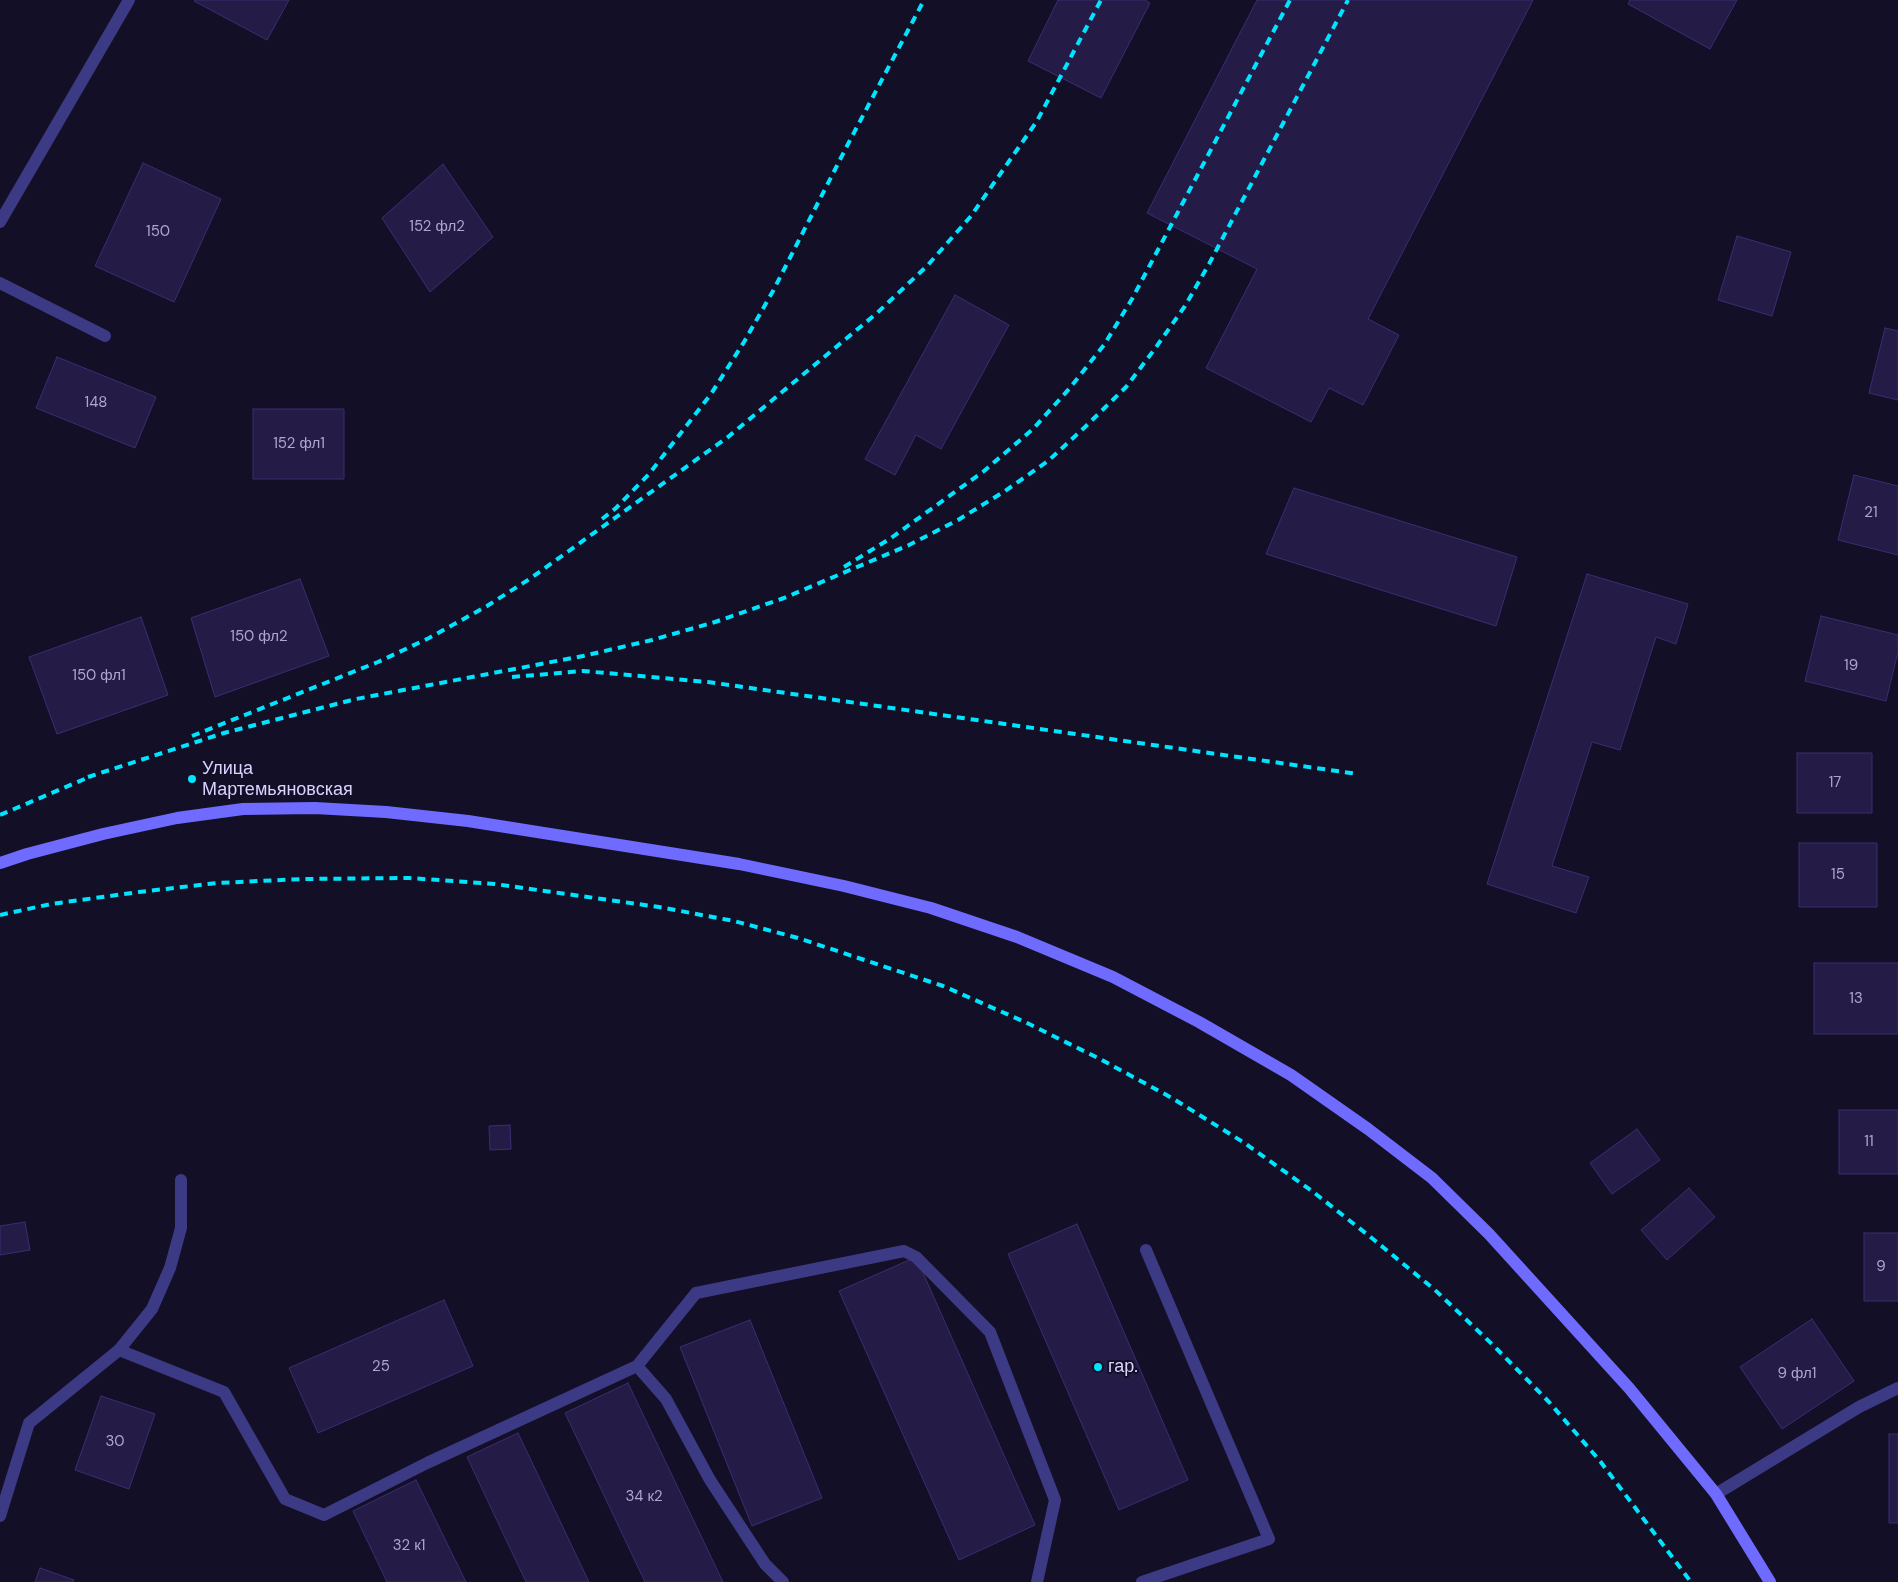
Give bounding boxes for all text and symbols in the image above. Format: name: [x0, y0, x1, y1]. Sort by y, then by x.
house number: 152 фл2: [409, 218, 465, 236]
house number: 150: [146, 223, 170, 241]
house number: 148: [85, 394, 107, 412]
house number: 152 фл1: [273, 435, 325, 453]
house number: 21: [1864, 504, 1878, 522]
house number: 150 фл2: [230, 628, 288, 646]
house number: 19: [1844, 657, 1858, 675]
house number: 150 фл1: [72, 667, 126, 685]
place label: Улица Мартемьяновская: [202, 758, 353, 801]
marker: Улица Мартемьяновская: [186, 773, 198, 785]
house number: 17: [1829, 774, 1841, 792]
house number: 15: [1831, 866, 1845, 884]
house number: 13: [1849, 990, 1863, 1008]
house number: 11: [1864, 1133, 1874, 1151]
house number: 9: [1876, 1258, 1886, 1276]
place label: гар.: [1108, 1356, 1138, 1378]
house number: 25: [372, 1358, 390, 1376]
marker: гар.: [1092, 1361, 1104, 1373]
house number: 9 фл1: [1778, 1365, 1816, 1383]
house number: 30: [105, 1433, 125, 1451]
house number: 34 к2: [625, 1488, 663, 1506]
house number: 32 к1: [393, 1537, 425, 1555]

